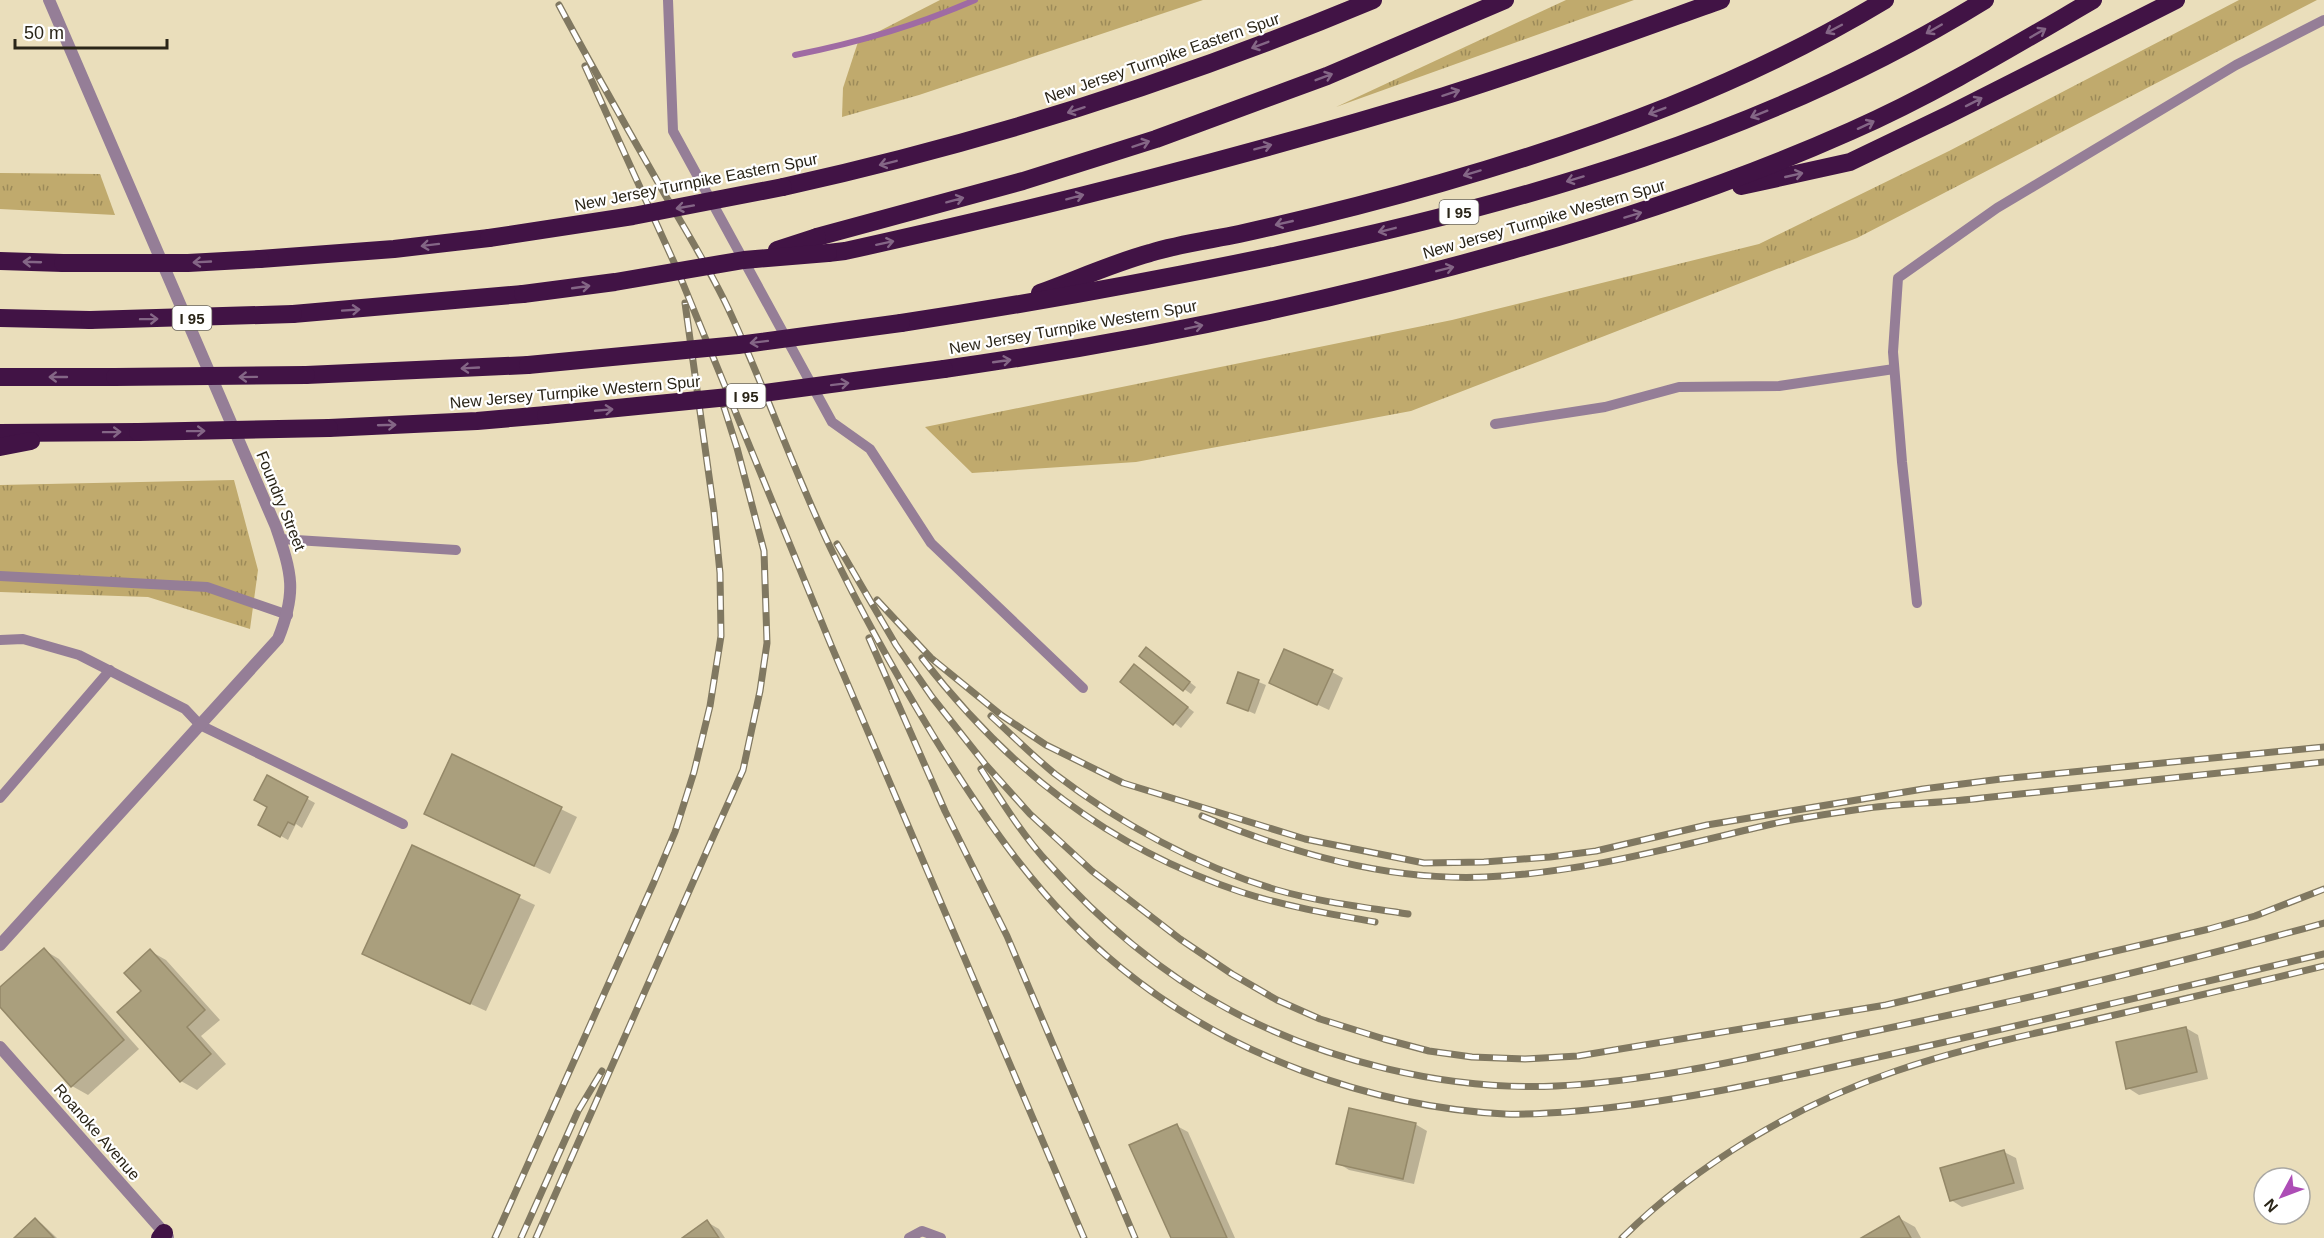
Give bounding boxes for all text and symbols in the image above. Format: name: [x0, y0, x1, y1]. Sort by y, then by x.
street label: New Jersey Turnpike Eastern Spur: [1042, 10, 1282, 106]
scale bar: [15, 12, 166, 50]
text: 50 m: [24, 23, 64, 43]
one-way arrow: [1826, 23, 1843, 35]
one-way arrow: [1926, 24, 1943, 36]
one-way arrow: [2029, 26, 2046, 38]
one-way arrow: [1251, 41, 1270, 52]
one-way arrow: [1314, 70, 1333, 81]
one-way arrow: [1441, 87, 1460, 98]
one-way arrow: [1964, 96, 1982, 108]
one-way arrow: [1067, 105, 1086, 116]
one-way arrow: [1648, 106, 1667, 117]
one-way arrow: [1750, 109, 1768, 120]
one-way arrow: [1856, 118, 1874, 130]
one-way arrow: [1131, 138, 1150, 149]
one-way arrow: [1253, 141, 1272, 152]
street label: New Jersey Turnpike Eastern Spur: [573, 150, 820, 214]
one-way arrow: [879, 158, 898, 170]
one-way arrow: [1463, 168, 1482, 179]
one-way arrow: [1784, 168, 1803, 180]
one-way arrow: [1566, 174, 1585, 185]
street label: New Jersey Turnpike Western Spur: [1421, 176, 1668, 262]
one-way arrow: [1065, 191, 1084, 203]
one-way arrow: [945, 194, 964, 206]
road number: I 95: [1440, 200, 1478, 224]
one-way arrow: [676, 202, 695, 213]
one-way arrow: [1623, 209, 1642, 220]
one-way arrow: [1275, 218, 1294, 230]
one-way arrow: [1378, 225, 1397, 237]
one-way arrow: [876, 236, 895, 248]
one-way arrow: [421, 239, 441, 250]
one-way arrow: [22, 256, 42, 267]
one-way arrow: [192, 257, 212, 268]
one-way arrow: [1436, 263, 1455, 274]
one-way arrow: [571, 281, 591, 292]
street label: New Jersey Turnpike Western Spur: [948, 297, 1199, 357]
one-way arrow: [341, 304, 361, 315]
road number: I 95: [172, 306, 212, 330]
one-way arrow: [138, 313, 158, 325]
one-way arrow: [1184, 321, 1203, 332]
one-way arrow: [750, 337, 770, 348]
one-way arrow: [992, 355, 1011, 366]
one-way arrow: [460, 363, 480, 374]
one-way arrow: [48, 371, 68, 383]
one-way arrow: [238, 371, 258, 382]
street label: New Jersey Turnpike Western Spur: [449, 373, 702, 411]
one-way arrow: [830, 378, 849, 389]
road number: I 95: [726, 384, 766, 408]
one-way arrow: [594, 404, 614, 415]
one-way arrow: [377, 420, 397, 431]
one-way arrow: [186, 425, 206, 437]
one-way arrow: [101, 426, 121, 438]
street label: Foundry Street: [253, 449, 309, 554]
street label: Roanoke Avenue: [51, 1081, 143, 1184]
north arrow: [2252, 1166, 2312, 1226]
text: N: [2261, 1196, 2281, 1215]

